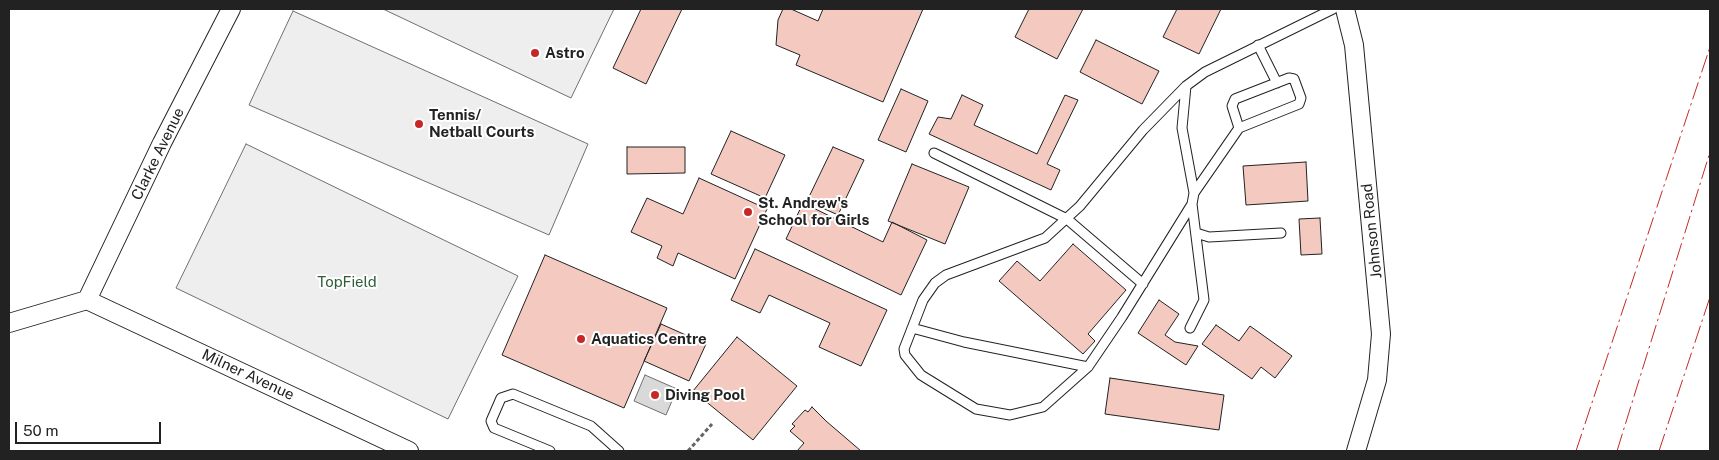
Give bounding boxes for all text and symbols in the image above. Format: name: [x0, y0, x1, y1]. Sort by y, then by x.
place label: Astro: [545, 44, 585, 62]
marker: Astro: [529, 47, 541, 59]
street label: Clarke Avenue: [128, 105, 188, 203]
place label: Tennis/ Netball Courts: [429, 106, 534, 141]
marker: Tennis/ Netball Courts: [413, 118, 425, 130]
street label: Johnson Road: [1358, 183, 1386, 279]
place label: St. Andrew's School for Girls: [758, 194, 869, 229]
marker: St. Andrew's School for Girls: [742, 206, 754, 218]
park label: TopField: [317, 273, 377, 291]
place label: Aquatics Centre: [591, 330, 707, 348]
marker: Aquatics Centre: [575, 333, 587, 345]
street label: Milner Avenue: [199, 346, 297, 404]
place label: Diving Pool: [665, 386, 745, 404]
marker: Diving Pool: [649, 389, 661, 401]
scale bar: [18, 412, 164, 444]
text: 50 m: [23, 422, 58, 439]

